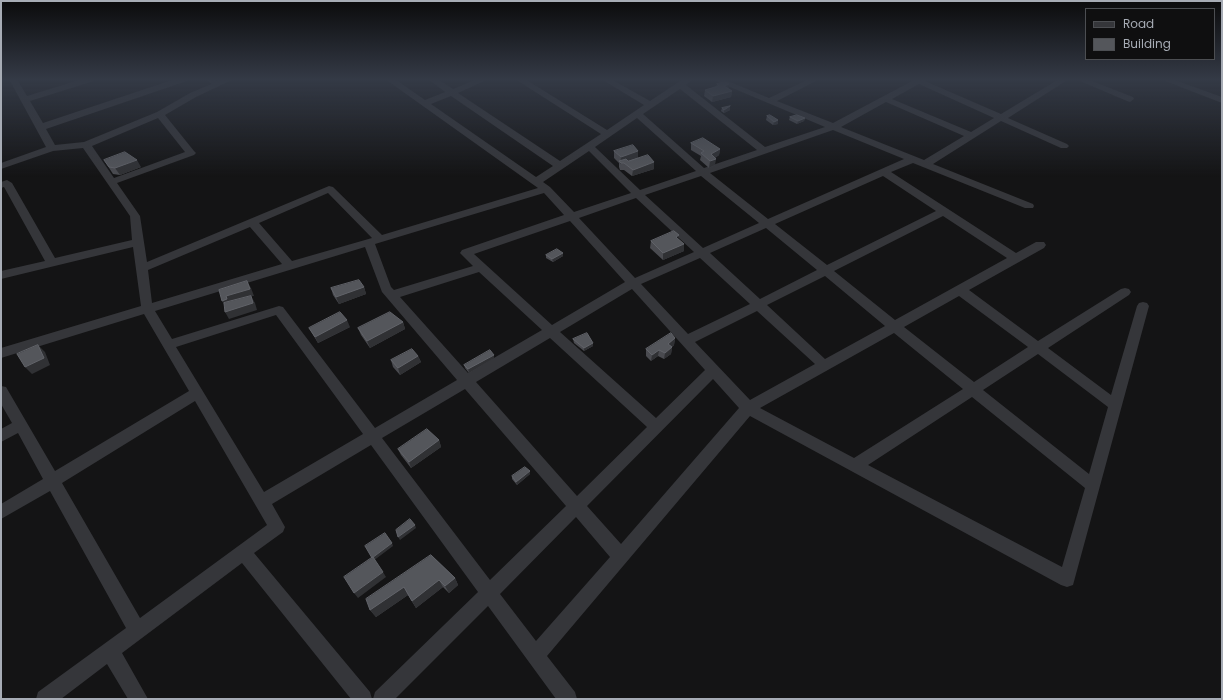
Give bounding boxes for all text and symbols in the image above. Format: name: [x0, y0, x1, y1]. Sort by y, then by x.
legend: [1085, 8, 1215, 60]
text: Road: [1123, 15, 1154, 32]
text: Building: [1123, 35, 1171, 52]

